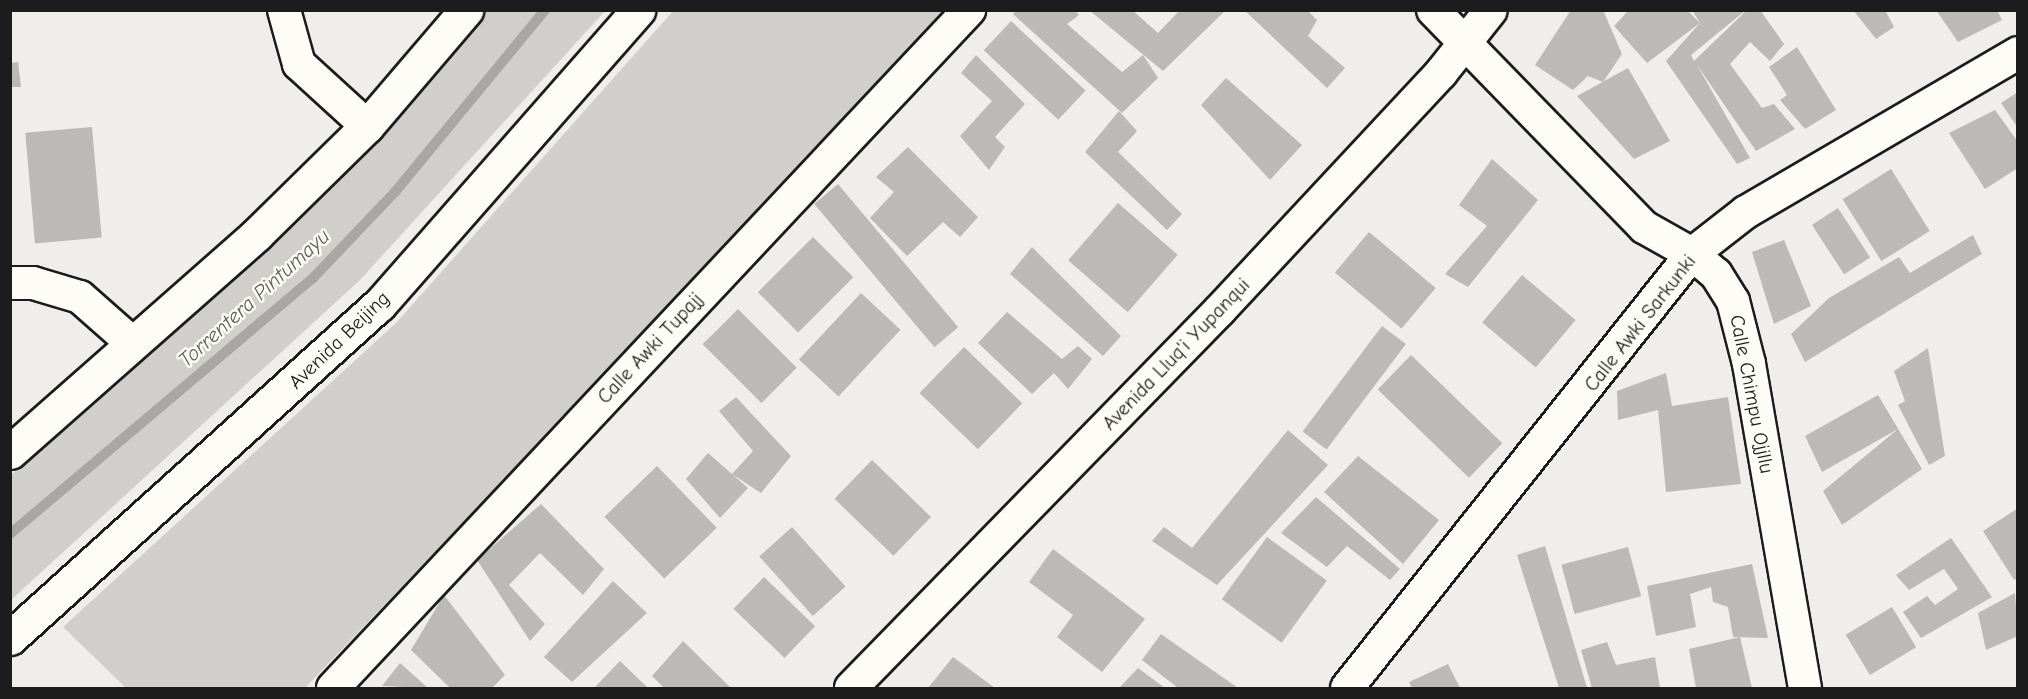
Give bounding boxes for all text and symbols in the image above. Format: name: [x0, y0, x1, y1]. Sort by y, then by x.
water label: Torrentera Pintumayu: [173, 223, 335, 373]
street label: Calle Awki Sarkunki: [1579, 250, 1701, 396]
street label: Avenida Lluq'i Yupanqui: [1097, 273, 1255, 435]
street label: Avenida Beijing: [284, 286, 394, 394]
street label: Calle Awki Tupajj: [592, 287, 708, 409]
street label: Calle Chimpu Ojjllu: [1725, 313, 1779, 475]

